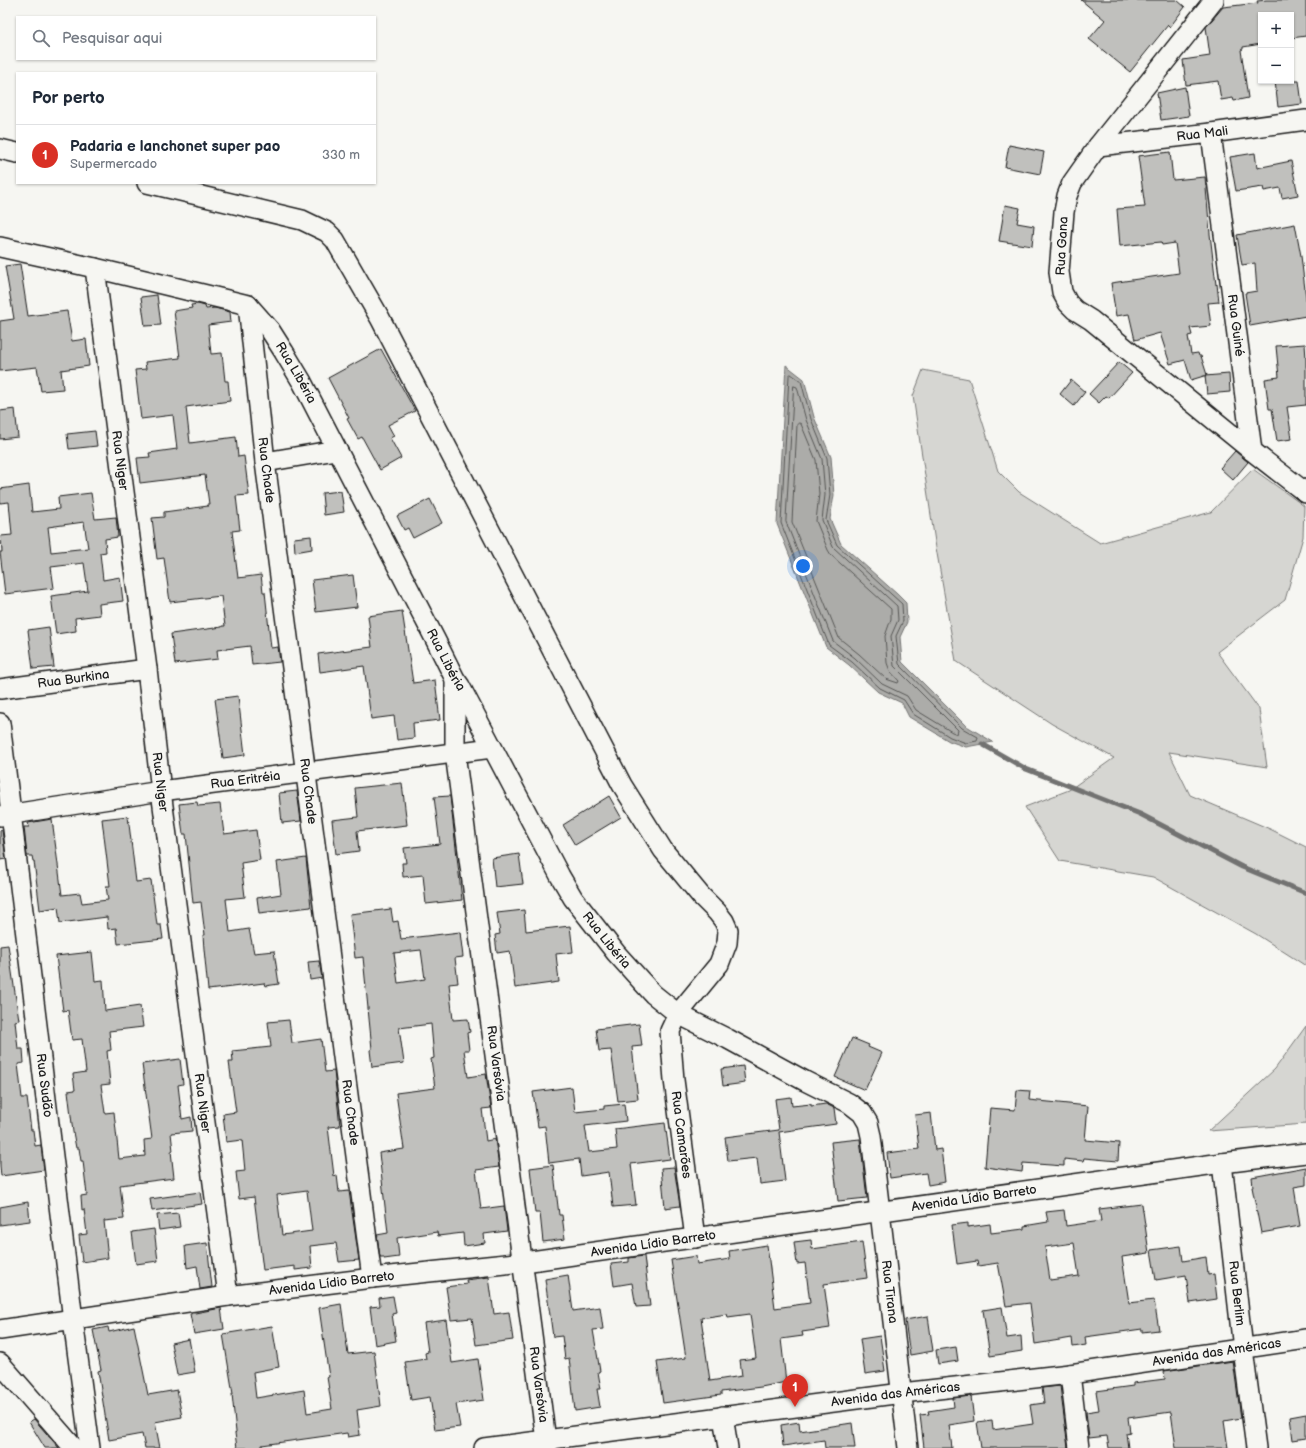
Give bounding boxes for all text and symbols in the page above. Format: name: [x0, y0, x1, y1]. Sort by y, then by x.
map controls: [1258, 12, 1294, 84]
button: +: [1258, 12, 1294, 48]
search box: [16, 16, 376, 60]
icon: search: [30, 27, 52, 49]
text: Pesquisar aqui: [62, 29, 162, 48]
button: −: [1258, 48, 1294, 84]
text: Por perto: [32, 88, 105, 108]
street label: Rua Mali: [1176, 123, 1229, 145]
text: Padaria e lanchonet super pao: [70, 137, 280, 156]
text: 1: [42, 147, 48, 163]
text: 330 m: [322, 147, 360, 163]
text: Supermercado: [70, 156, 157, 172]
street label: Rua Gana: [1052, 216, 1072, 276]
street label: Rua Guiné: [1224, 293, 1248, 358]
street label: Rua Libéria: [272, 339, 320, 406]
street label: Rua Niger: [108, 430, 132, 492]
street label: Rua Chade: [254, 436, 278, 504]
your location: [793, 556, 813, 576]
street label: Rua Libéria: [423, 626, 469, 694]
street label: Rua Burkina: [36, 666, 110, 692]
street label: Rua Niger: [149, 751, 172, 813]
street label: Rua Chade: [296, 757, 320, 825]
street label: Rua Eritréia: [209, 768, 281, 793]
street label: Rua Libéria: [579, 909, 634, 972]
street label: Rua Varsóvia: [483, 1024, 509, 1102]
street label: Rua Sudão: [32, 1052, 56, 1118]
street label: Rua Niger: [191, 1072, 214, 1134]
street label: Rua Chade: [338, 1079, 363, 1147]
street label: Rua Camarões: [668, 1090, 695, 1180]
street label: Avenida Lídio Barreto: [910, 1181, 1038, 1215]
street label: Avenida Lídio Barreto: [590, 1227, 717, 1260]
street label: Rua Tirana: [878, 1259, 901, 1324]
street label: Rua Berlim: [1225, 1260, 1248, 1327]
street label: Avenida Lídio Barreto: [268, 1268, 395, 1299]
street label: Avenida das Américas: [1151, 1335, 1283, 1370]
street label: Rua Varsóvia: [526, 1346, 552, 1423]
pin: 1: [782, 1374, 808, 1407]
street label: Avenida das Américas: [830, 1378, 961, 1410]

